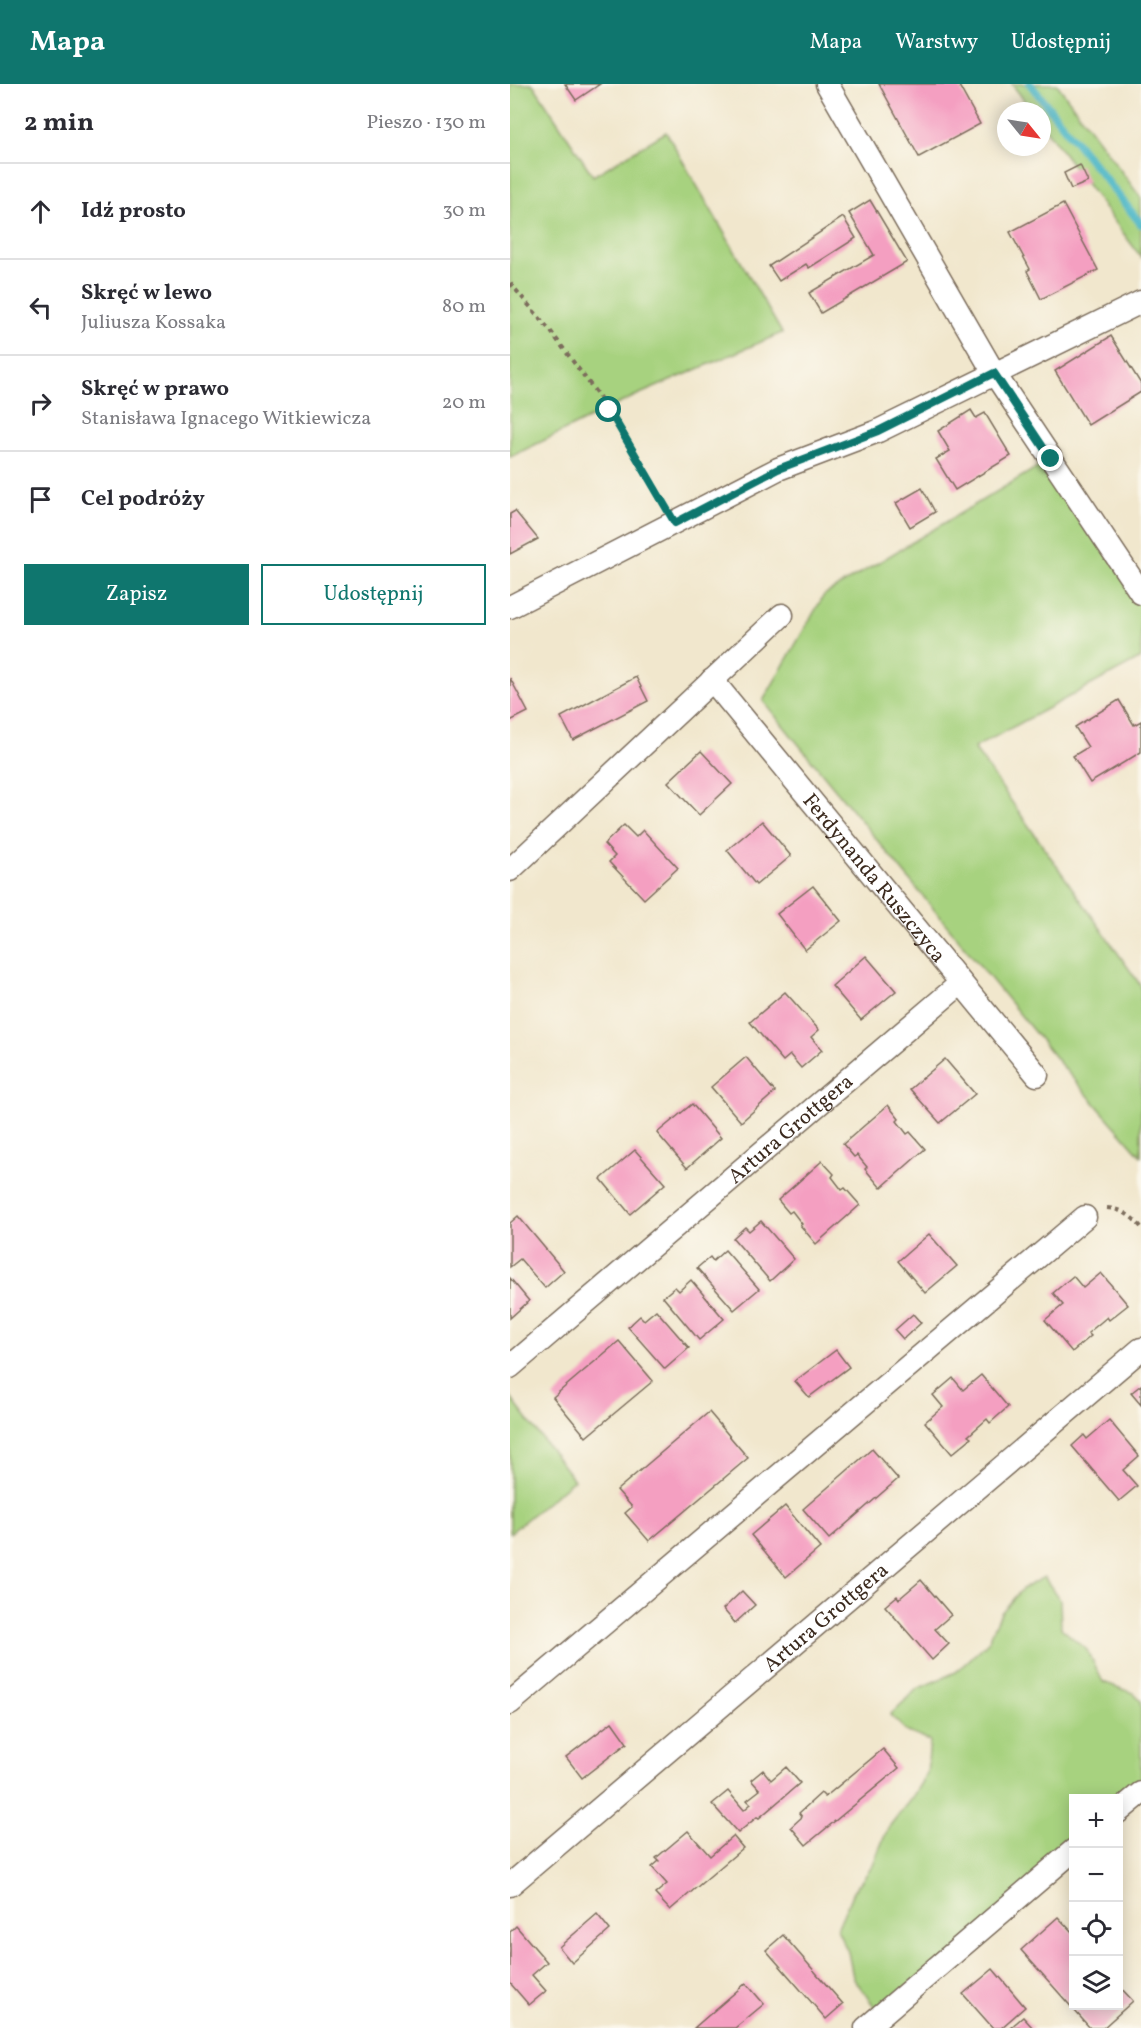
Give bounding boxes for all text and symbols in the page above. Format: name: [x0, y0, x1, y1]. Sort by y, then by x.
text: Mapa: [30, 23, 105, 62]
text: Mapa: [810, 28, 862, 57]
text: Warstwy: [895, 28, 978, 57]
text: Udostępnij: [1011, 28, 1111, 57]
north arrow: [997, 102, 1051, 156]
text: 2 min: [24, 105, 94, 141]
text: Pieszo · 130 m: [366, 109, 486, 137]
icon: ahead: [24, 195, 57, 228]
text: Idź prosto: [81, 196, 186, 227]
text: 30 m: [442, 197, 486, 225]
text: Skręć w lewo: [81, 278, 212, 309]
icon: left: [24, 291, 57, 324]
text: 80 m: [442, 293, 486, 321]
text: Juliusza Kossaka: [81, 309, 226, 337]
text: Skręć w prawo: [81, 374, 229, 405]
icon: right: [24, 387, 57, 420]
text: 20 m: [442, 389, 486, 417]
route start: [595, 396, 621, 422]
text: Stanisława Ignacego Witkiewicza: [81, 405, 371, 433]
route end: [1037, 445, 1063, 471]
icon: arrive: [24, 483, 57, 516]
text: Cel podróży: [81, 484, 205, 515]
button: Zapisz: [24, 564, 249, 625]
button: Udostępnij: [261, 564, 486, 625]
street label: Ferdynanda Ruszczyca: [795, 788, 952, 970]
street label: Artura Grottgera: [722, 1068, 860, 1191]
street label: Artura Grottgera: [758, 1556, 895, 1680]
map controls: [1069, 1794, 1123, 2010]
button: +: [1069, 1794, 1123, 1848]
button: −: [1069, 1848, 1123, 1902]
button: locate: [1069, 1902, 1123, 1956]
button: layers: [1069, 1956, 1123, 2010]

